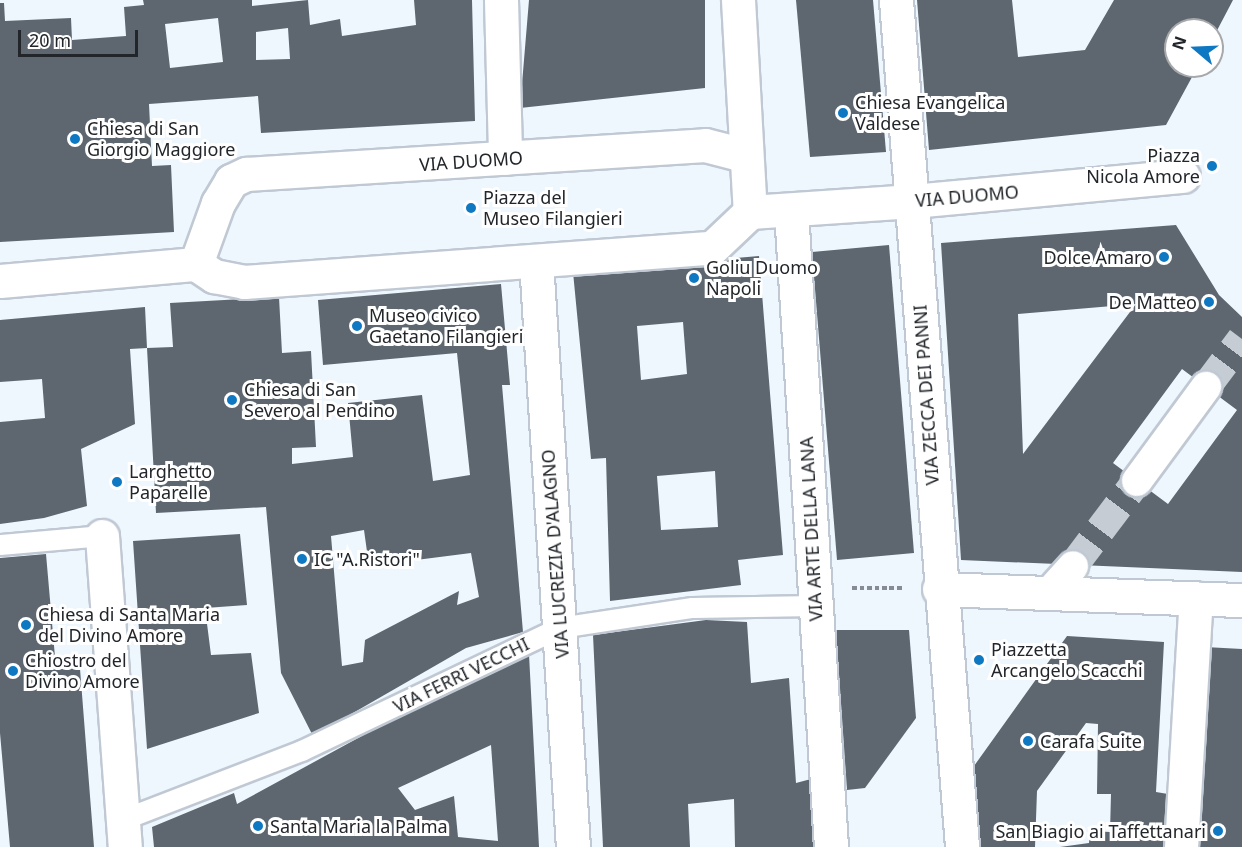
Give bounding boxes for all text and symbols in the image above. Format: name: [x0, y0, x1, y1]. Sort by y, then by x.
scale bar: [21, 18, 141, 56]
north arrow: [1164, 18, 1224, 78]
text: 20 m: [29, 28, 71, 52]
text: N: [1166, 33, 1191, 53]
place label: Chiesa Evangelica Valdese: [855, 92, 1005, 134]
marker: Chiesa Evangelica Valdese: [836, 106, 850, 120]
place label: Chiesa di San Giorgio Maggiore: [87, 118, 235, 160]
marker: Chiesa di San Giorgio Maggiore: [68, 132, 82, 146]
place label: Piazza Nicola Amore: [1086, 145, 1200, 188]
street label: VIA DUOMO: [418, 147, 524, 175]
marker: Piazza Nicola Amore: [1205, 159, 1219, 173]
street label: VIA DUOMO: [914, 181, 1020, 211]
place label: Piazza del Museo Filangieri: [483, 187, 623, 230]
marker: Piazza del Museo Filangieri: [464, 201, 478, 215]
place label: Dolce Amaro: [1043, 246, 1152, 268]
marker: Dolce Amaro: [1157, 250, 1171, 264]
place label: Goliu Duomo Napoli: [706, 257, 818, 300]
marker: Goliu Duomo Napoli: [687, 271, 701, 285]
place label: De Matteo: [1109, 291, 1197, 313]
marker: De Matteo: [1202, 295, 1216, 309]
street label: VIA ZECCA DEI PANNI: [909, 304, 943, 486]
place label: Museo civico Gaetano Filangieri: [369, 305, 523, 348]
marker: Museo civico Gaetano Filangieri: [350, 319, 364, 333]
place label: Chiesa di San Severo al Pendino: [244, 379, 395, 422]
marker: Chiesa di San Severo al Pendino: [225, 393, 239, 407]
street label: VIA ARTE DELLA LANA: [795, 436, 827, 622]
street label: VIA LUCREZIA D'ALAGNO: [537, 449, 573, 659]
place label: Larghetto Paparelle: [129, 461, 212, 504]
marker: Larghetto Paparelle: [110, 475, 124, 489]
place label: IC "A.Ristori": [314, 548, 420, 570]
marker: IC "A.Ristori": [295, 552, 309, 566]
place label: Chiesa di Santa Maria del Divino Amore: [38, 604, 220, 646]
marker: Chiesa di Santa Maria del Divino Amore: [19, 618, 33, 632]
street label: VIA FERRI VECCHI: [390, 633, 532, 717]
place label: Piazzetta Arcangelo Scacchi: [991, 639, 1143, 682]
place label: Chiostro del Divino Amore: [25, 650, 140, 692]
marker: Piazzetta Arcangelo Scacchi: [972, 653, 986, 667]
marker: Chiostro del Divino Amore: [6, 664, 20, 678]
place label: Carafa Suite: [1040, 730, 1142, 752]
marker: Carafa Suite: [1021, 734, 1035, 748]
place label: Santa Maria la Palma: [270, 815, 448, 837]
marker: Santa Maria la Palma: [251, 819, 265, 833]
place label: San Biagio ai Taffettanari: [995, 820, 1206, 842]
marker: San Biagio ai Taffettanari: [1211, 824, 1225, 838]

